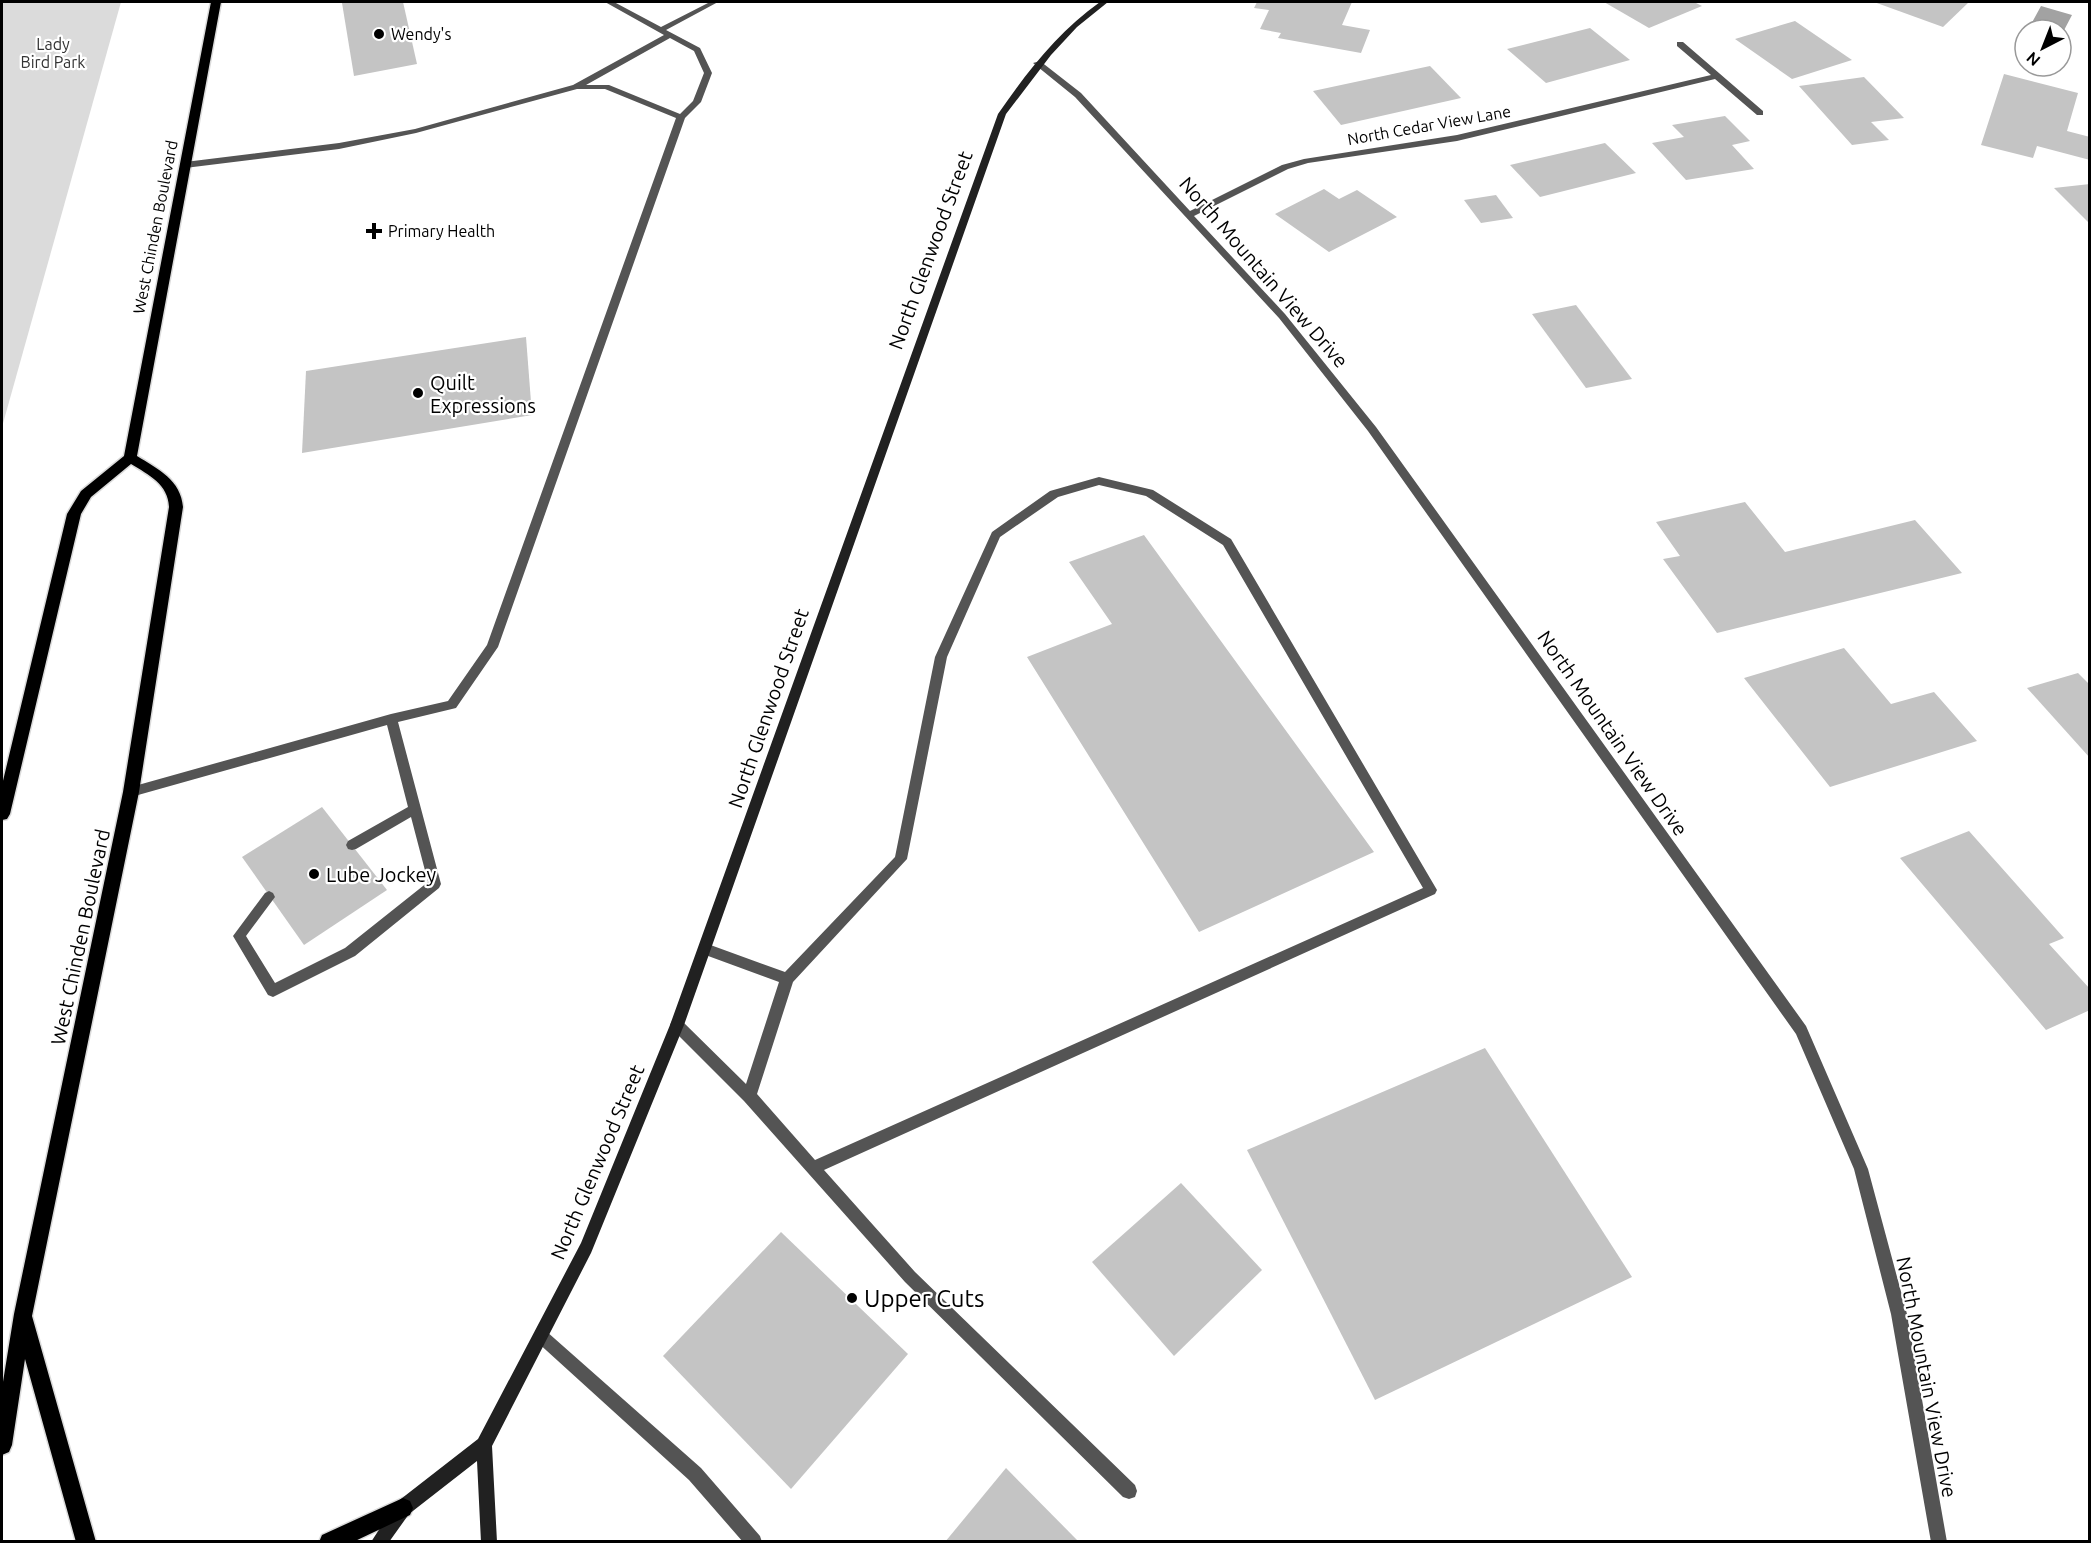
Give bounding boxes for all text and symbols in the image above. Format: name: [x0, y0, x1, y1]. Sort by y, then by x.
north arrow: [2013, 18, 2073, 78]
place label: Wendy's: [391, 25, 451, 43]
marker: Wendy's: [372, 27, 386, 41]
park label: Lady Bird Park: [21, 35, 85, 71]
text: N: [2023, 48, 2043, 70]
street label: North Cedar View Lane: [1346, 102, 1512, 148]
street label: West Chinden Boulevard: [129, 139, 181, 315]
street label: North Glenwood Street: [883, 148, 977, 352]
street label: North Mountain View Drive: [1175, 172, 1353, 372]
marker: Primary Health: [365, 222, 383, 240]
place label: Primary Health: [388, 222, 495, 240]
place label: Quilt Expressions: [430, 371, 536, 417]
marker: Quilt Expressions: [411, 386, 425, 400]
street label: North Glenwood Street: [723, 605, 813, 811]
street label: North Mountain View Drive: [1533, 626, 1693, 840]
street label: West Chinden Boulevard: [46, 827, 114, 1047]
place label: Lube Jockey: [326, 863, 437, 886]
marker: Lube Jockey: [307, 867, 321, 881]
street label: North Glenwood Street: [546, 1061, 649, 1263]
street label: North Mountain View Drive: [1892, 1255, 1962, 1499]
place label: Upper Cuts: [864, 1285, 984, 1312]
marker: Upper Cuts: [845, 1291, 859, 1305]

